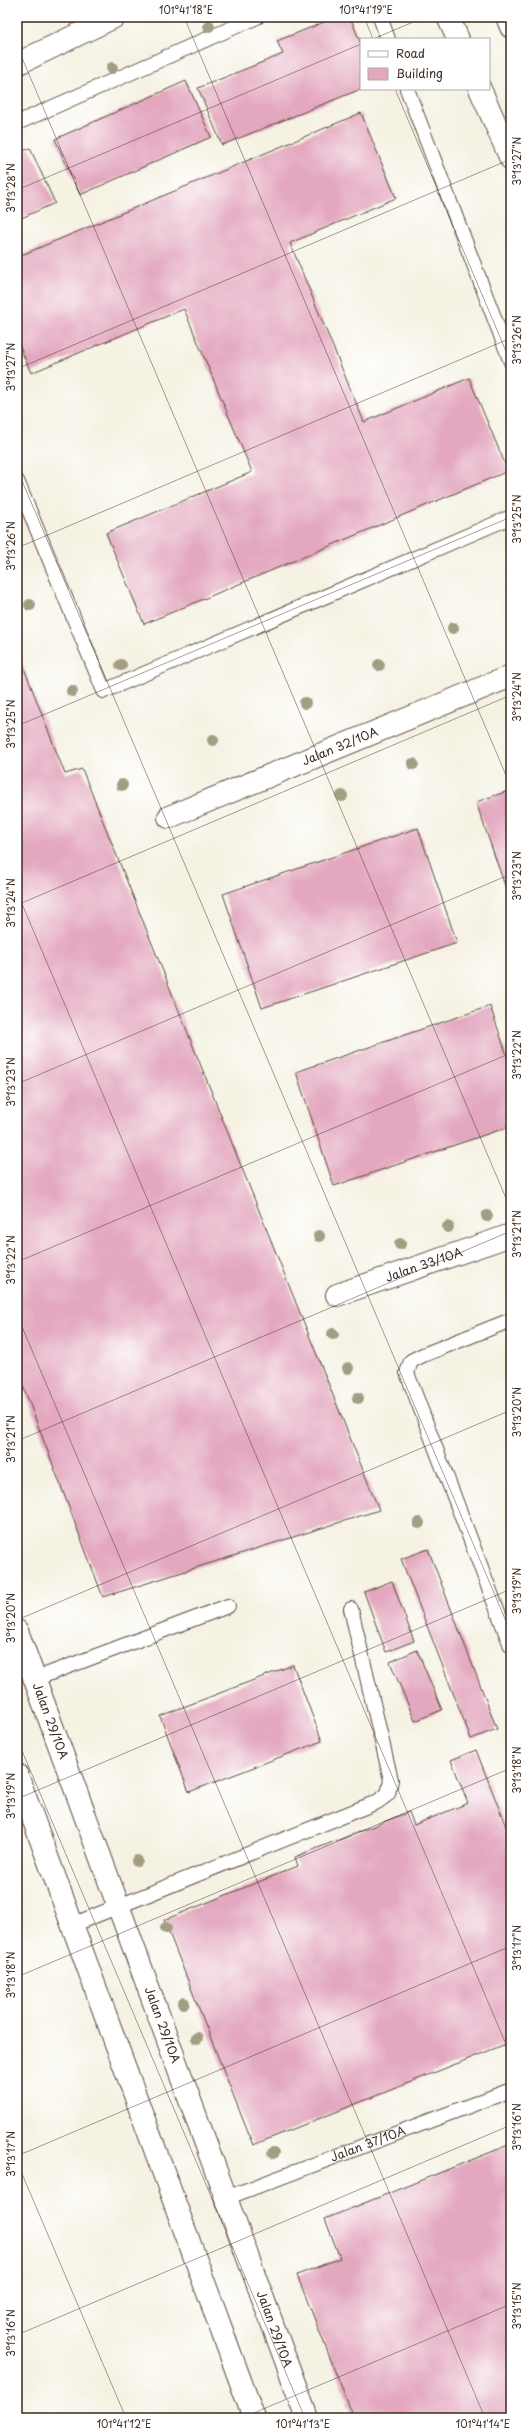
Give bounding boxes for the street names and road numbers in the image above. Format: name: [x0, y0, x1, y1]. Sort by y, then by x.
street label: Jalan 32/10A: [299, 722, 380, 769]
street label: Jalan 33/10A: [383, 1242, 465, 1286]
street label: Jalan 29/10A: [29, 1680, 73, 1761]
street label: Jalan 29/10A: [141, 1984, 185, 2066]
street label: Jalan 37/10A: [328, 2121, 408, 2166]
street label: Jalan 29/10A: [253, 2288, 298, 2370]

